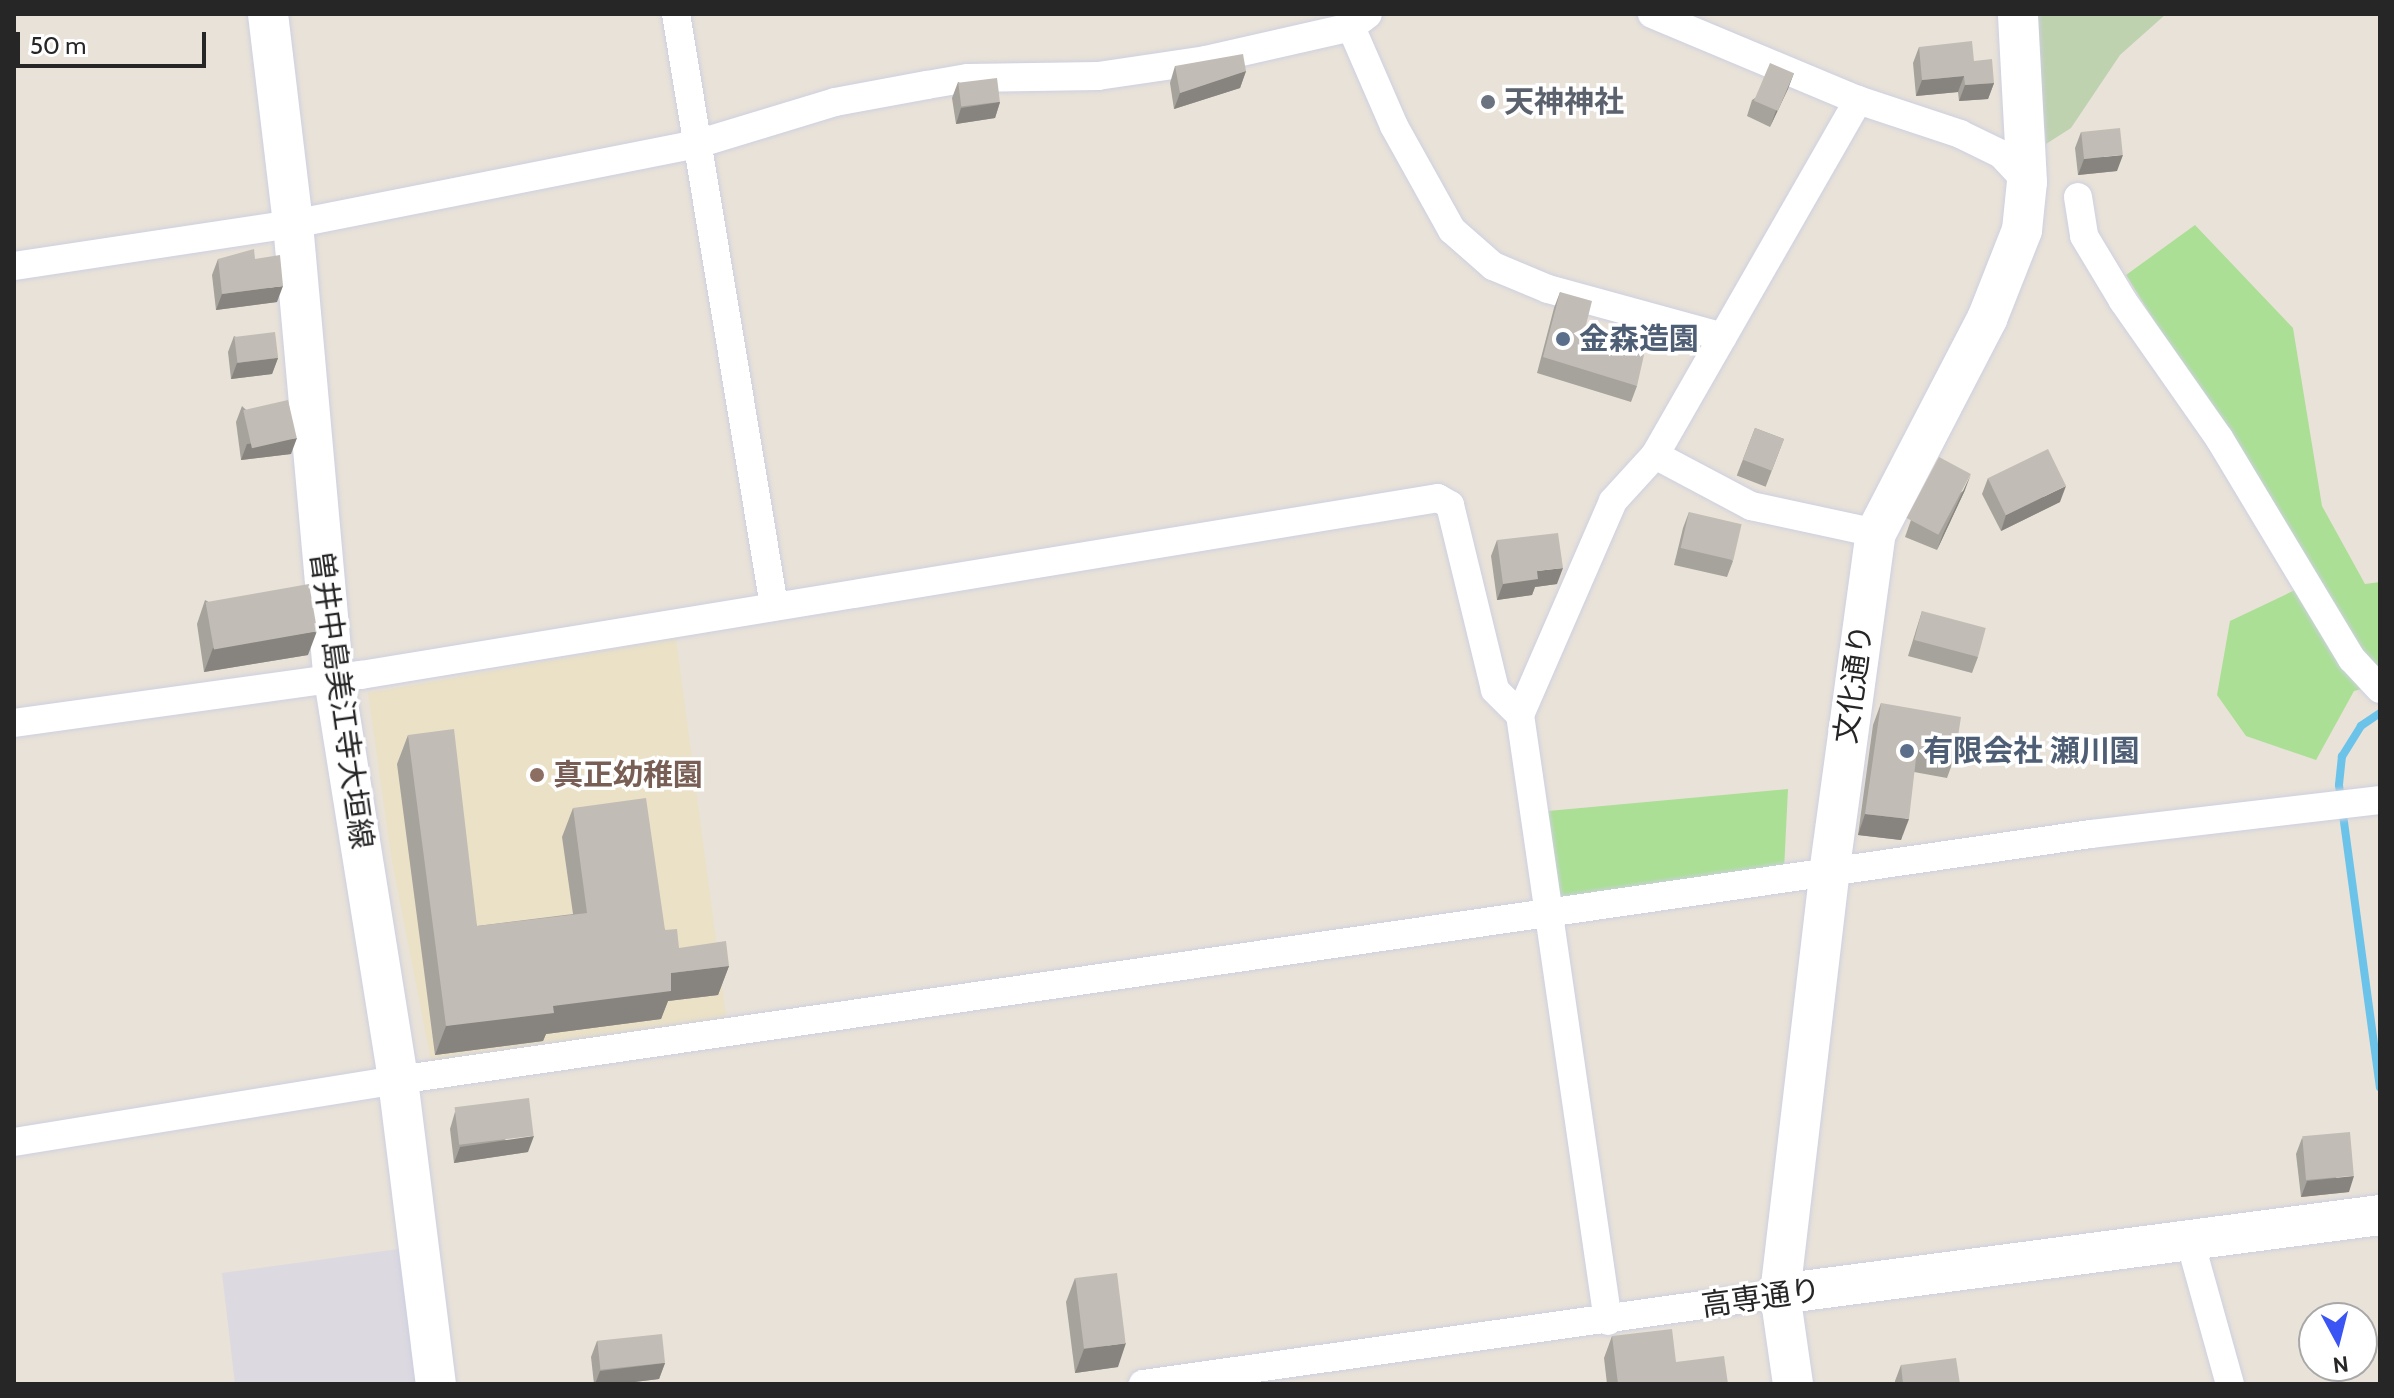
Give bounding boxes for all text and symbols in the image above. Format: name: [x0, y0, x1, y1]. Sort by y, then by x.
scale bar: [20, 16, 210, 66]
text: 50 m: [30, 31, 86, 60]
place label: 天神神社: [1504, 84, 1624, 120]
marker: 天神神社: [1479, 93, 1497, 111]
place label: 金森造園: [1579, 321, 1699, 357]
marker: 金森造園: [1554, 330, 1572, 348]
street label: 曽井中島美江寺大垣線: [302, 549, 380, 851]
street label: 文化通り: [1828, 622, 1880, 746]
place label: 有限会社 瀬川園: [1923, 733, 2140, 769]
marker: 有限会社 瀬川園: [1898, 742, 1916, 760]
place label: 真正幼稚園: [553, 757, 703, 793]
marker: 真正幼稚園: [528, 766, 546, 784]
street label: 高専通り: [1699, 1272, 1823, 1324]
north arrow: [2298, 1302, 2378, 1382]
text: N: [2331, 1350, 2350, 1379]

